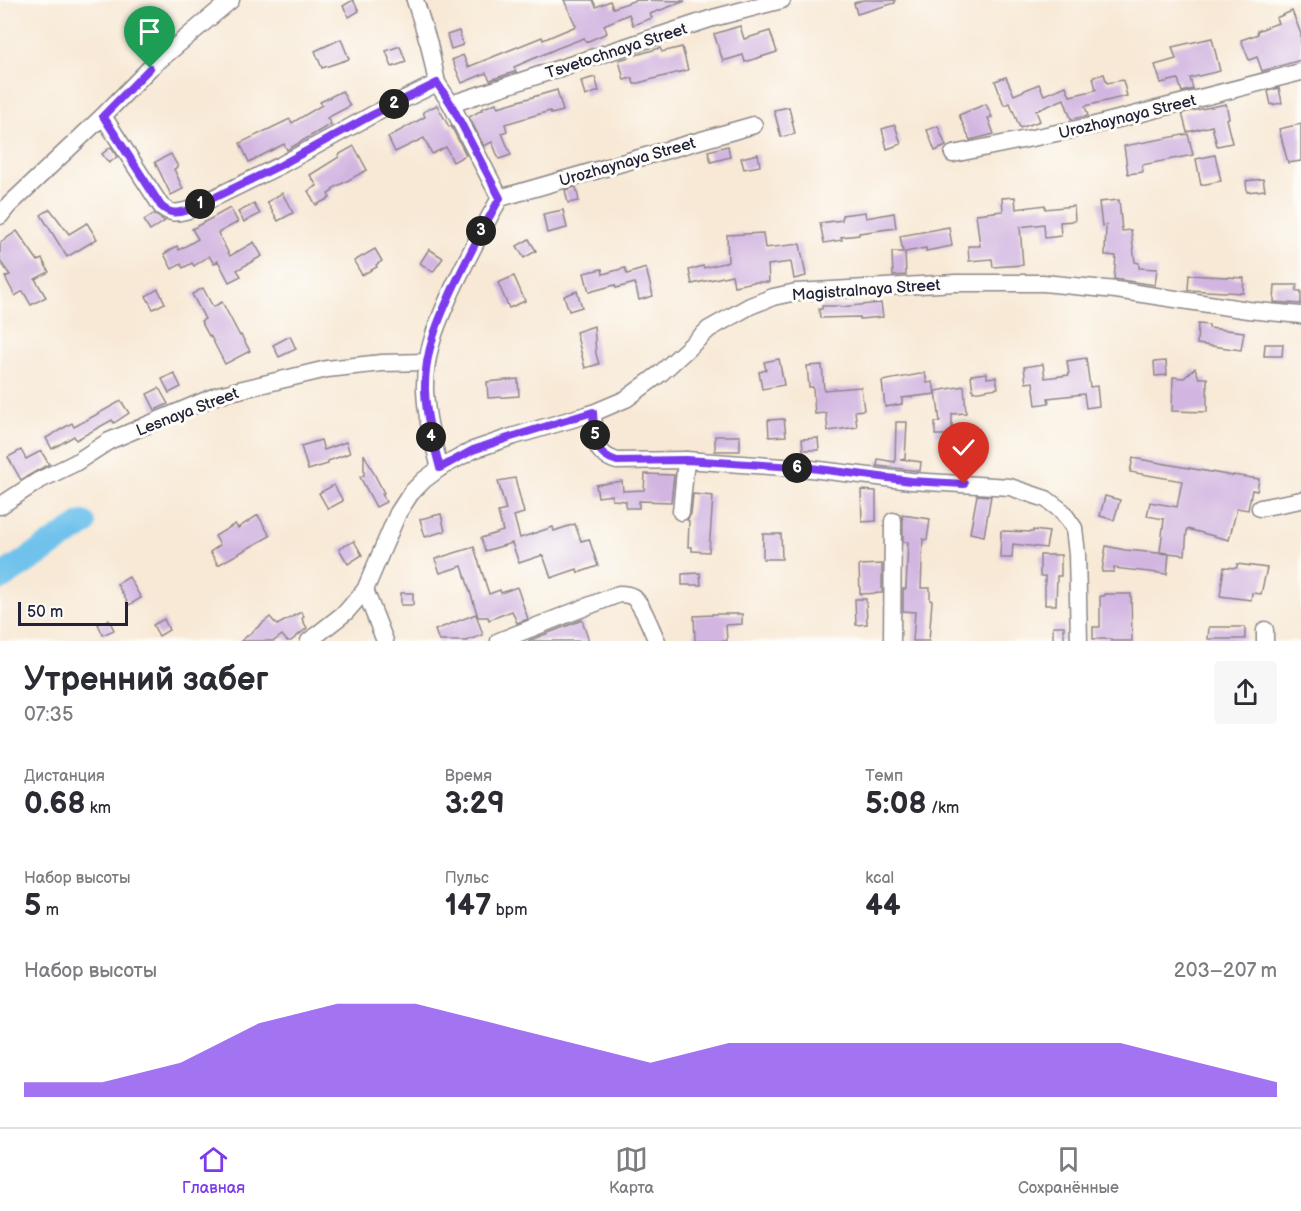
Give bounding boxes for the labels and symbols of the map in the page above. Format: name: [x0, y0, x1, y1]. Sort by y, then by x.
pin: [124, 6, 175, 68]
street label: Tsvetochnaya Street: [543, 20, 690, 83]
pin: 2: [379, 89, 409, 119]
street label: Urozhaynaya Street: [1057, 91, 1198, 144]
street label: Urozhaynaya Street: [557, 134, 698, 191]
pin: 1: [185, 189, 215, 219]
pin: 3: [466, 216, 496, 246]
street label: Magistralnaya Street: [791, 276, 941, 305]
street label: Lesnaya Street: [134, 384, 241, 441]
pin: 5: [580, 420, 610, 450]
pin: 4: [416, 422, 446, 452]
pin: [938, 422, 989, 484]
pin: 6: [782, 453, 812, 483]
scale bar: [18, 599, 128, 626]

